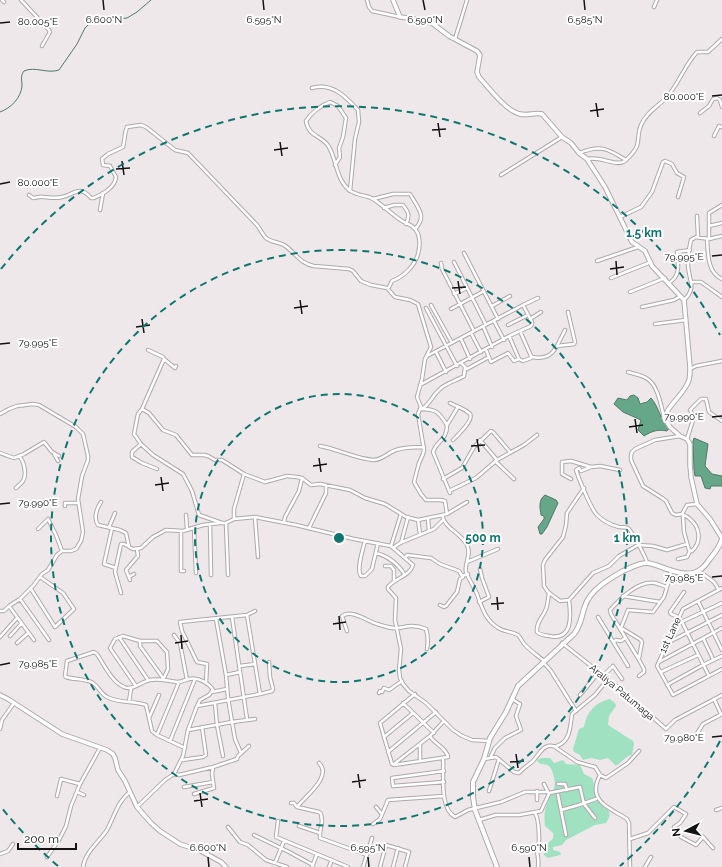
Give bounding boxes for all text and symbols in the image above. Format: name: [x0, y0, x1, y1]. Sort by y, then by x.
text: 6.600°N: [86, 14, 122, 25]
text: 6.595°N: [246, 14, 282, 25]
text: 6.590°N: [407, 14, 443, 25]
text: 6.585°N: [567, 14, 603, 25]
text: 80.005°E: [18, 16, 58, 27]
text: 80.000°E: [664, 91, 704, 102]
text: 80.000°E: [18, 177, 58, 188]
text: 1.5 km: [626, 226, 662, 240]
text: 79.995°E: [665, 251, 704, 262]
text: 79.995°E: [19, 337, 58, 348]
text: 79.990°E: [664, 411, 704, 422]
text: 79.990°E: [18, 497, 58, 508]
centre of rings: [332, 531, 346, 545]
text: 500 m: [465, 531, 501, 545]
text: 1 km: [614, 531, 640, 545]
text: 79.985°E: [664, 572, 704, 583]
street label: 1st Lane: [657, 615, 683, 655]
text: 79.985°E: [18, 658, 58, 669]
street label: Araliya Patumaga: [587, 662, 657, 722]
text: 79.980°E: [664, 732, 704, 743]
north arrow: [666, 811, 706, 851]
scale bar: [18, 825, 76, 851]
text: N: [670, 827, 684, 837]
text: 200 m: [24, 832, 59, 846]
text: 6.600°N: [190, 842, 226, 853]
text: 6.595°N: [350, 842, 386, 853]
text: 6.590°N: [511, 842, 547, 853]

